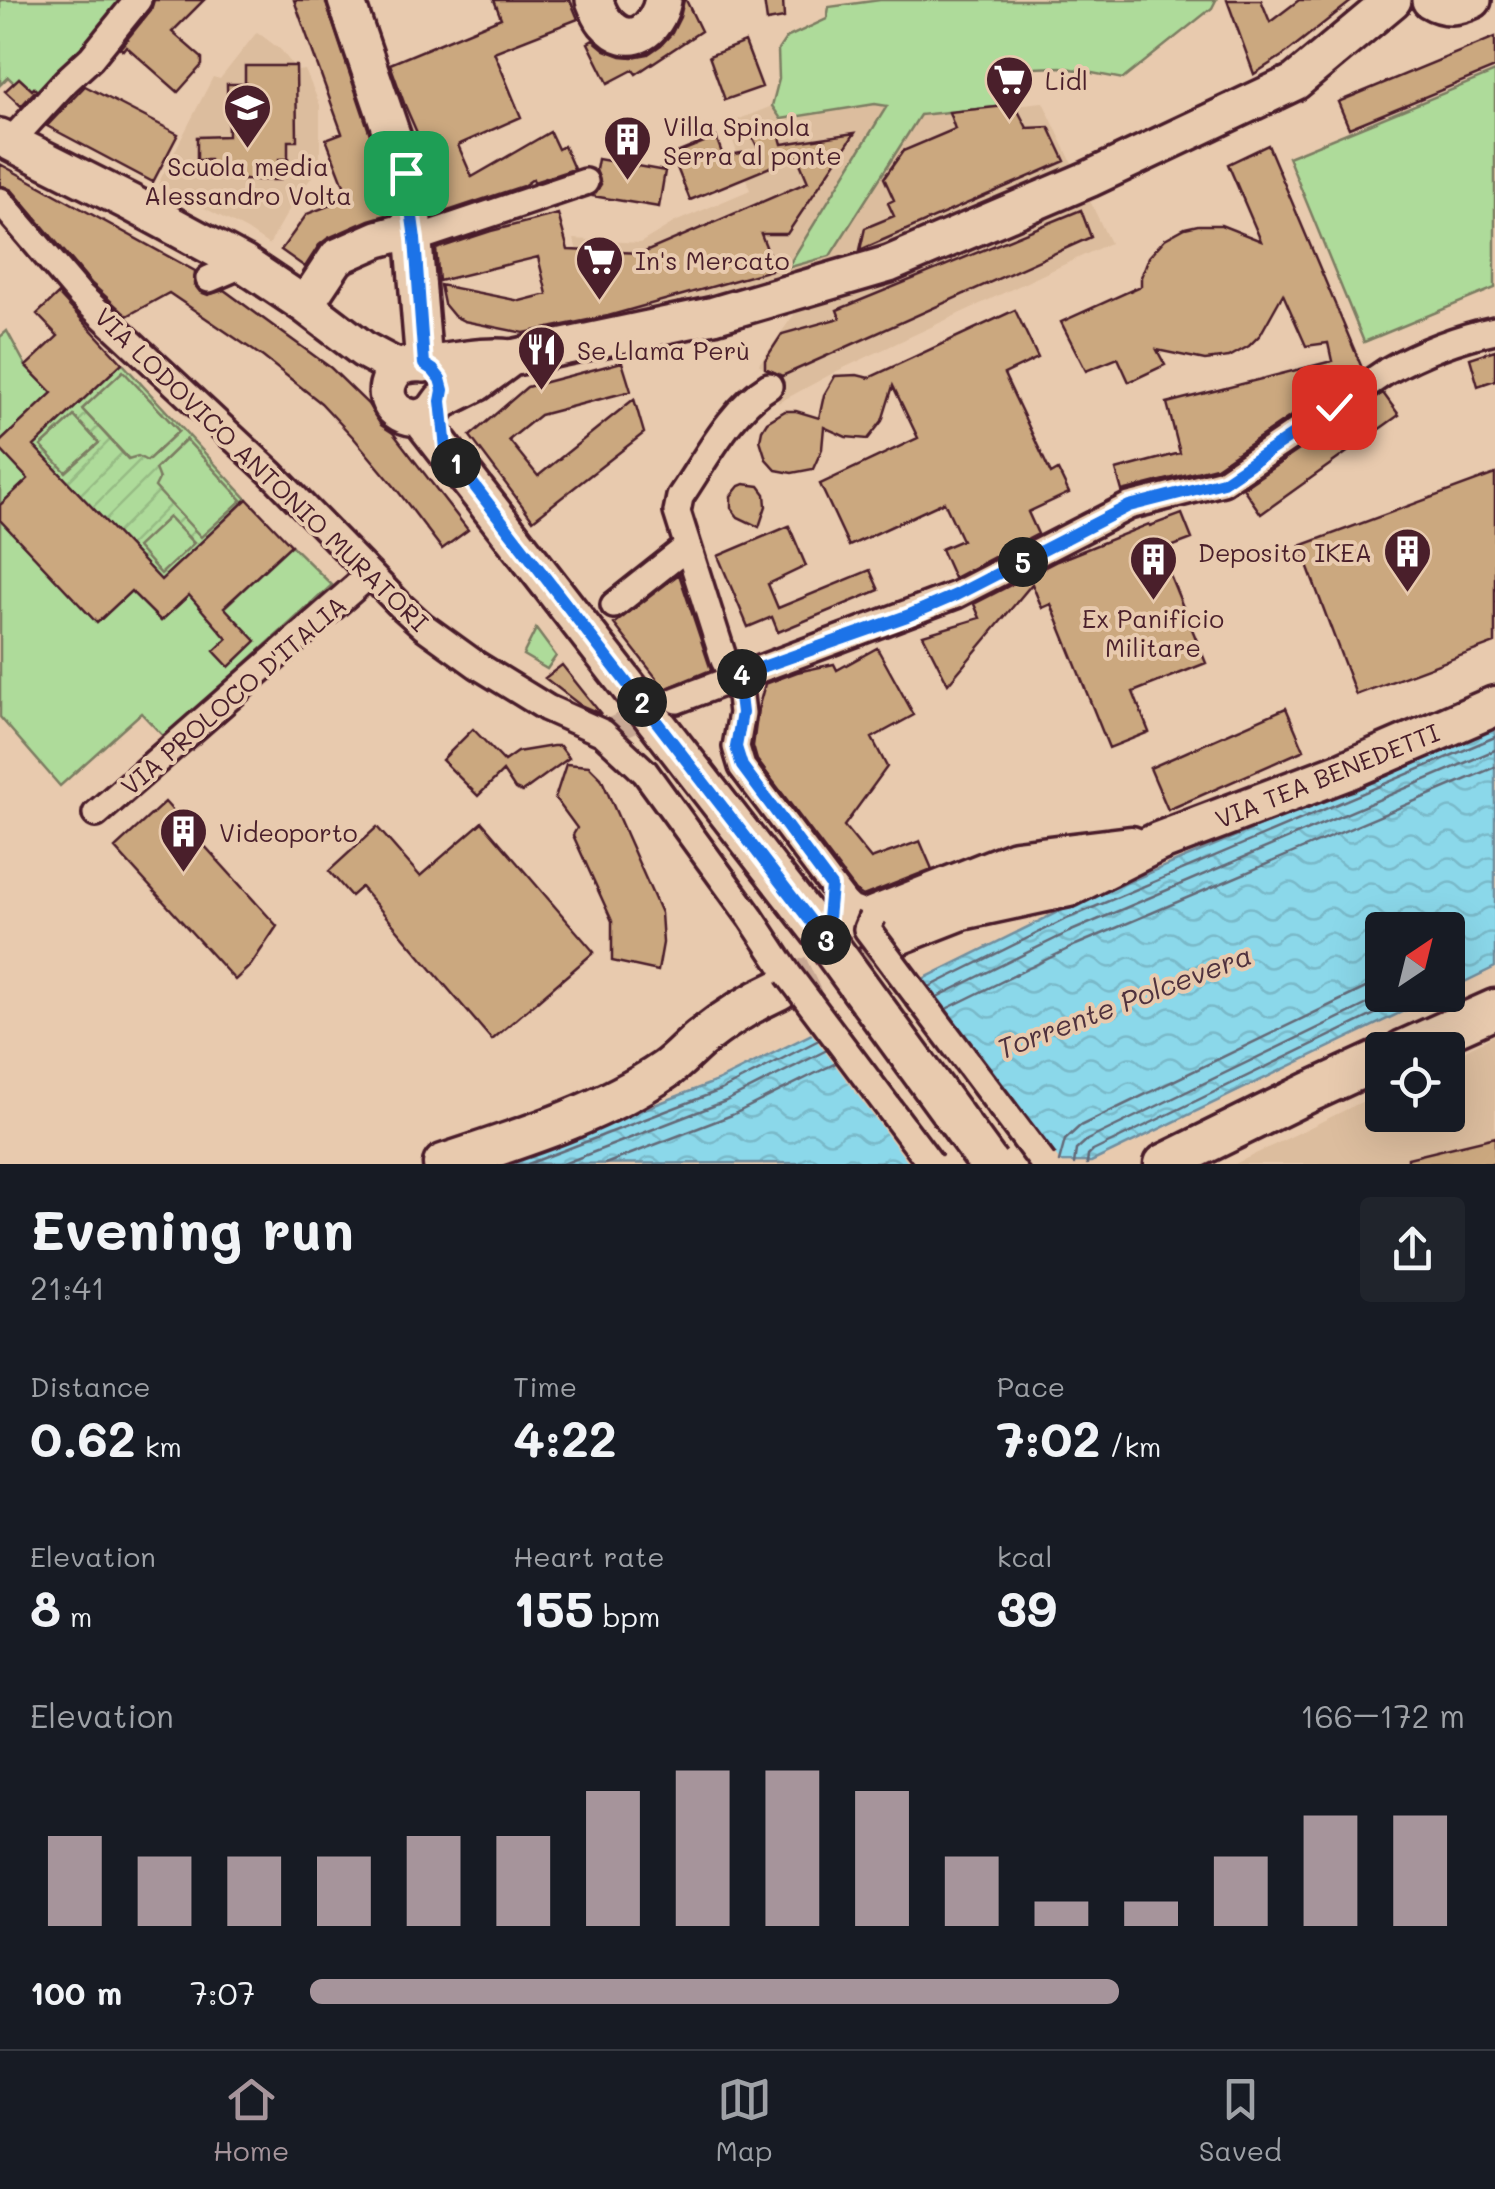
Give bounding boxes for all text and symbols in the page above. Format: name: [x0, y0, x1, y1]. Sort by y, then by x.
supermarket icon: Lidl: [984, 54, 1036, 122]
place label: Lidl: [1045, 64, 1088, 96]
school or university icon: Scuola media Alessandro Volta: [222, 82, 274, 150]
place label: Villa Spinola Serra al ponte: [663, 110, 842, 171]
building icon: Villa Spinola Serra al ponte: [602, 114, 654, 182]
pin: [364, 131, 449, 216]
icon: arrive: [379, 146, 434, 201]
place label: Scuola media Alessandro Volta: [144, 150, 352, 211]
supermarket icon: In's Mercato: [574, 234, 626, 302]
place label: In's Mercato: [635, 244, 790, 276]
street label: VIA LODOVICO ANTONIO MURATORI: [88, 300, 436, 638]
restaurant icon: Se Llama Perù: [516, 324, 568, 392]
place label: Se Llama Perù: [577, 334, 750, 366]
pin: [1292, 365, 1377, 450]
icon: check: [1307, 380, 1362, 435]
pin: 1: [431, 438, 481, 488]
text: 1: [450, 445, 462, 481]
building icon: Deposito IKEA: [1381, 526, 1433, 594]
building icon: Ex Panificio Militare: [1127, 534, 1179, 602]
place label: Deposito IKEA: [1198, 536, 1372, 568]
pin: 5: [998, 537, 1048, 587]
text: 5: [1015, 544, 1031, 580]
street label: VIA PROLOCO D'ITALIA: [114, 588, 352, 802]
place label: Ex Panificio Militare: [1082, 602, 1224, 663]
pin: 4: [717, 649, 767, 699]
text: 4: [733, 656, 751, 692]
pin: 2: [617, 677, 667, 727]
text: 2: [634, 684, 650, 720]
street label: VIA TEA BENEDETTI: [1210, 715, 1444, 835]
building icon: Videoporto: [158, 806, 210, 874]
place label: Videoporto: [219, 816, 358, 848]
north arrow: [1365, 912, 1465, 1012]
map controls: [1365, 912, 1465, 1132]
pin: 3: [801, 915, 851, 965]
text: 3: [818, 922, 834, 958]
water label: Torrente Polcevera: [992, 936, 1256, 1066]
button: locate: [1365, 1032, 1465, 1132]
text: Evening run: [30, 1192, 354, 1264]
button: share: [1360, 1197, 1465, 1302]
text: 21:41: [30, 1266, 105, 1308]
text: Distance: [30, 1368, 151, 1404]
text: Time: [513, 1368, 577, 1404]
text: Pace: [997, 1368, 1065, 1404]
text: 0.62: [30, 1404, 136, 1470]
text: 4:22: [513, 1404, 617, 1470]
text: 7:02: [997, 1404, 1100, 1470]
text: km: [136, 1428, 182, 1464]
text: /km: [1100, 1428, 1161, 1464]
text: Elevation: [30, 1538, 156, 1574]
text: Heart rate: [513, 1538, 665, 1574]
text: kcal: [997, 1538, 1052, 1574]
text: 8: [30, 1574, 61, 1640]
text: 155: [513, 1574, 594, 1640]
text: 39: [997, 1574, 1057, 1640]
text: m: [61, 1598, 92, 1634]
text: bpm: [594, 1598, 660, 1634]
text: Elevation: [30, 1694, 174, 1736]
text: 166–172 m: [1300, 1694, 1465, 1736]
text: 100 m: [30, 1971, 122, 2013]
text: 7:07: [190, 1971, 255, 2013]
tab: Home: [213, 2072, 289, 2168]
tab: Map: [716, 2072, 773, 2168]
tab: Saved: [1199, 2072, 1282, 2168]

